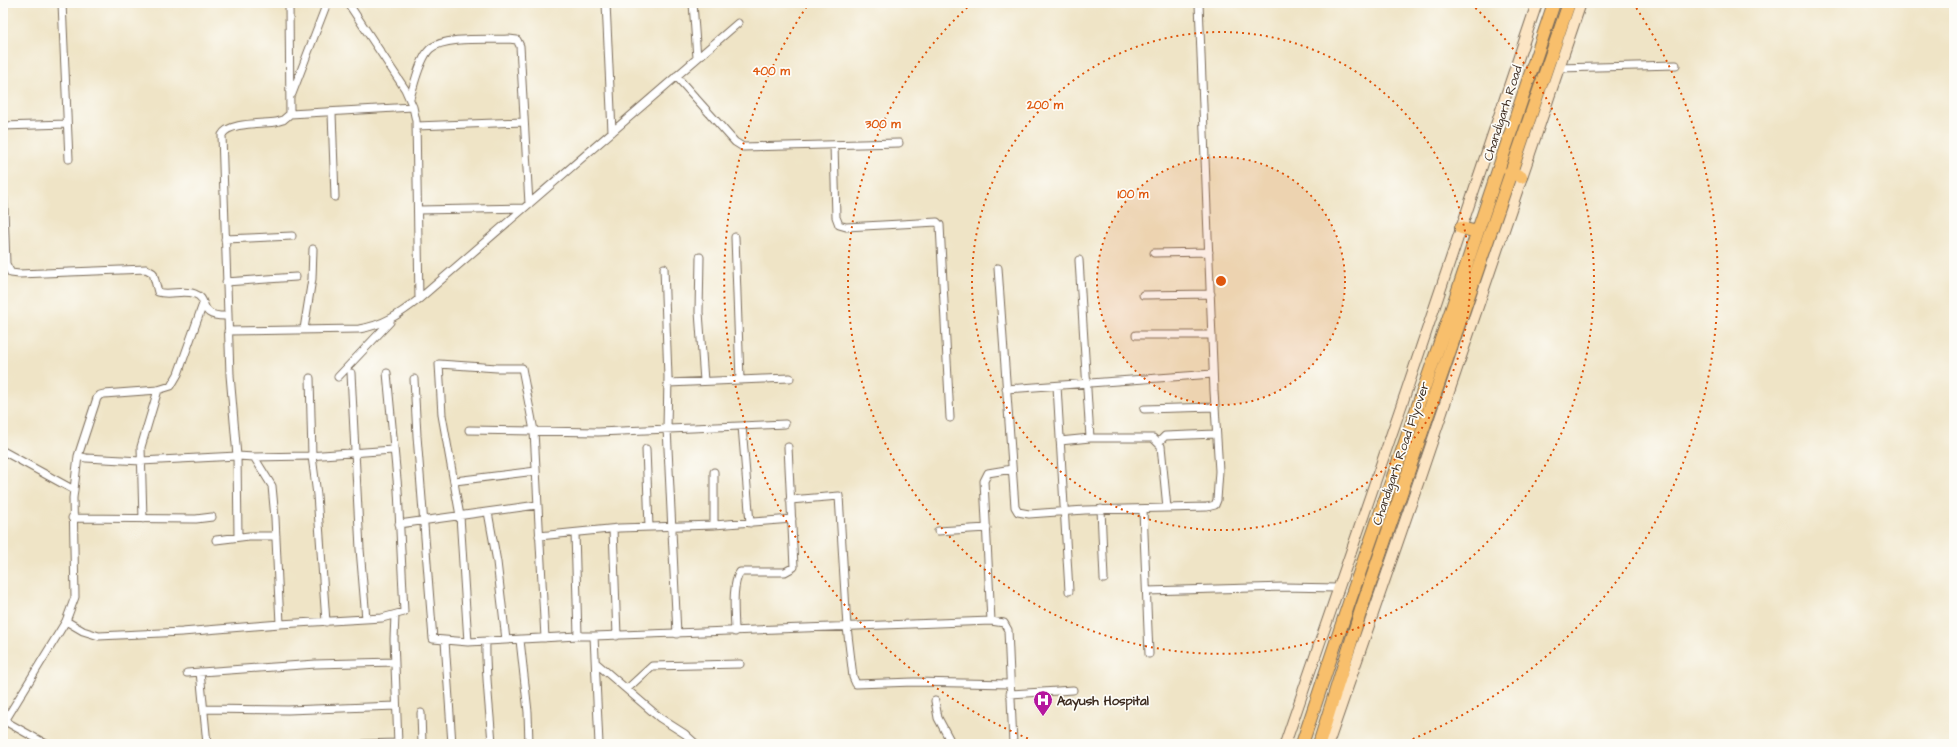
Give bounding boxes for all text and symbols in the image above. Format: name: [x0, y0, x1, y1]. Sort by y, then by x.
text: 400 m: [752, 63, 790, 80]
street label: Chandigarh Road: [1479, 63, 1528, 164]
text: 200 m: [1026, 97, 1064, 114]
text: 300 m: [864, 116, 901, 133]
text: 100 m: [1118, 186, 1149, 203]
centre of rings: [1214, 274, 1228, 288]
street label: Chandigarh Road Flyover: [1368, 379, 1435, 528]
hospital icon: Aayush Hospital: [1032, 689, 1054, 717]
place label: Aayush Hospital: [1057, 692, 1149, 711]

